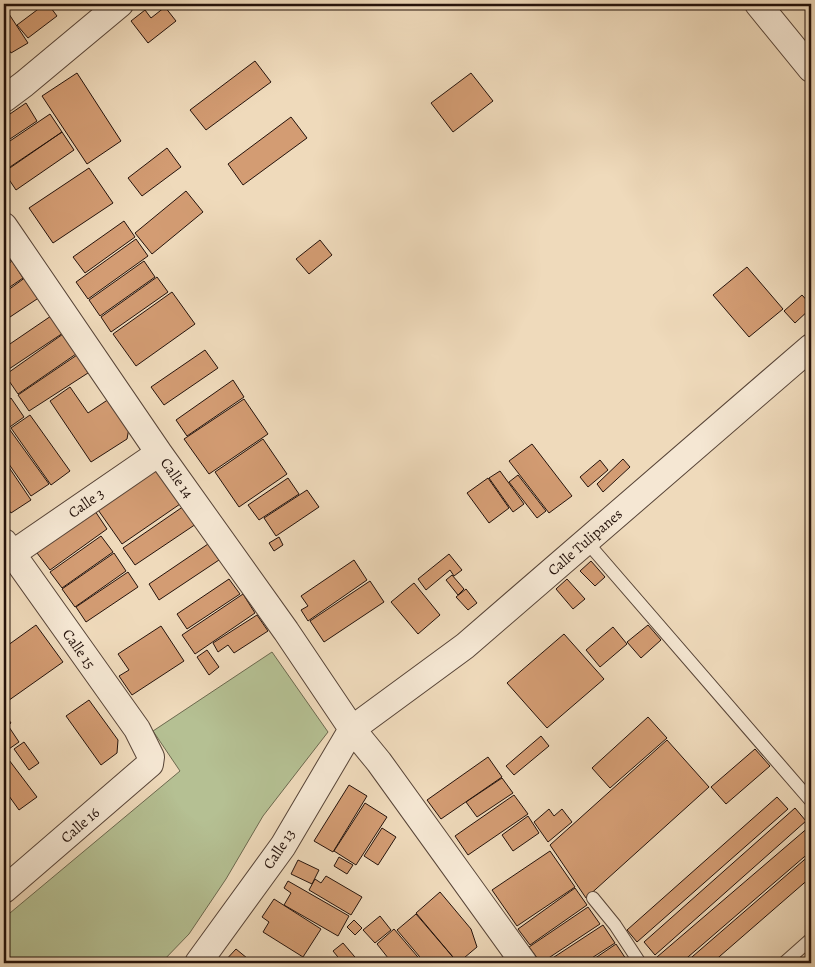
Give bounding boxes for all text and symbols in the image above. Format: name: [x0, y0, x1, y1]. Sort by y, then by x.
street label: Calle 14: [156, 454, 198, 502]
street label: Calle 3: [64, 483, 108, 523]
street label: Calle Tulipanes: [543, 504, 627, 580]
street label: Calle 15: [58, 625, 100, 673]
street label: Calle 16: [56, 802, 104, 847]
street label: Calle 13: [258, 825, 300, 873]

